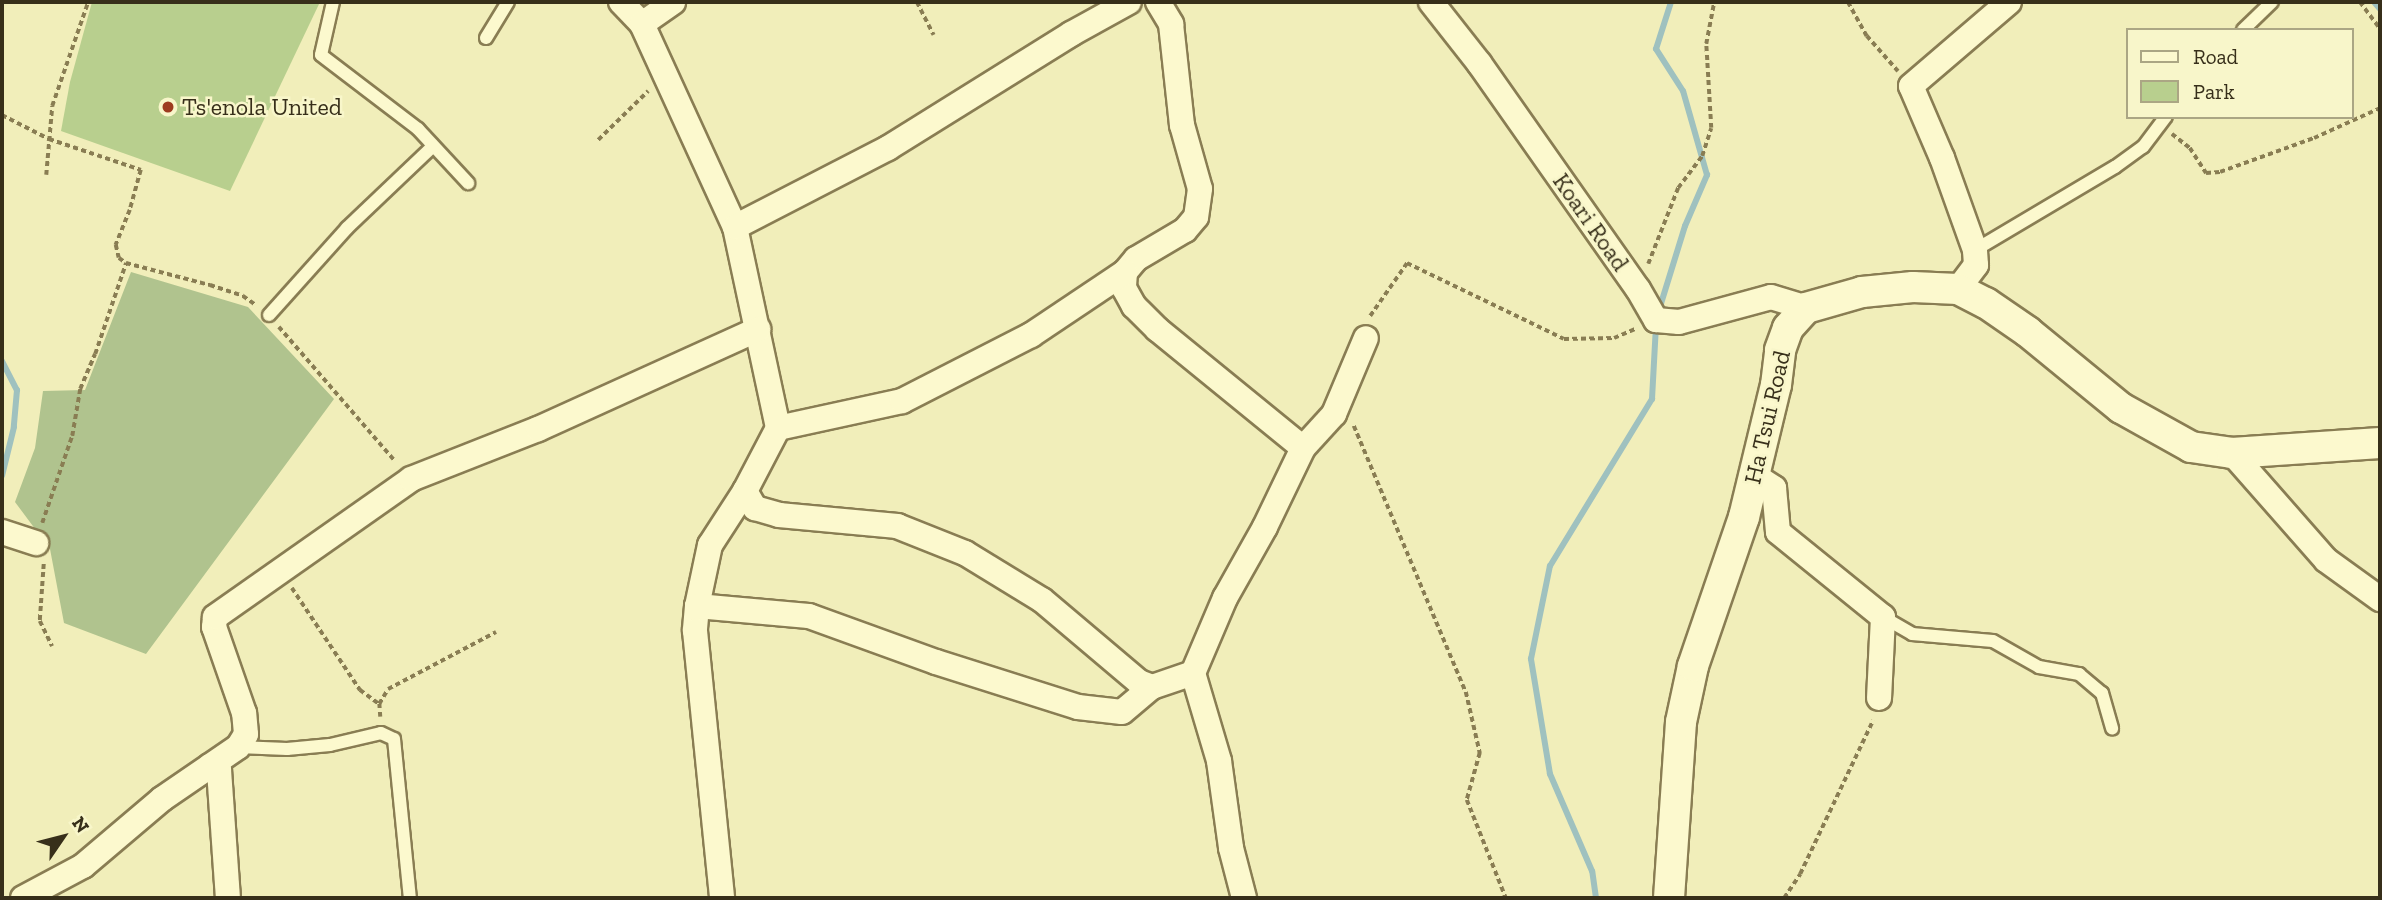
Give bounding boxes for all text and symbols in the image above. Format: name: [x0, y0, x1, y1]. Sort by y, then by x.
legend: [2126, 28, 2354, 119]
text: Road: [2193, 44, 2238, 69]
text: Park: [2193, 79, 2235, 104]
place label: Ts'enola United: [182, 93, 342, 121]
marker: Ts'enola United: [160, 99, 176, 115]
street label: Koari Road: [1547, 168, 1635, 276]
street label: Ha Tsui Road: [1738, 347, 1796, 487]
north arrow: [28, 802, 98, 872]
text: N: [67, 812, 94, 837]

